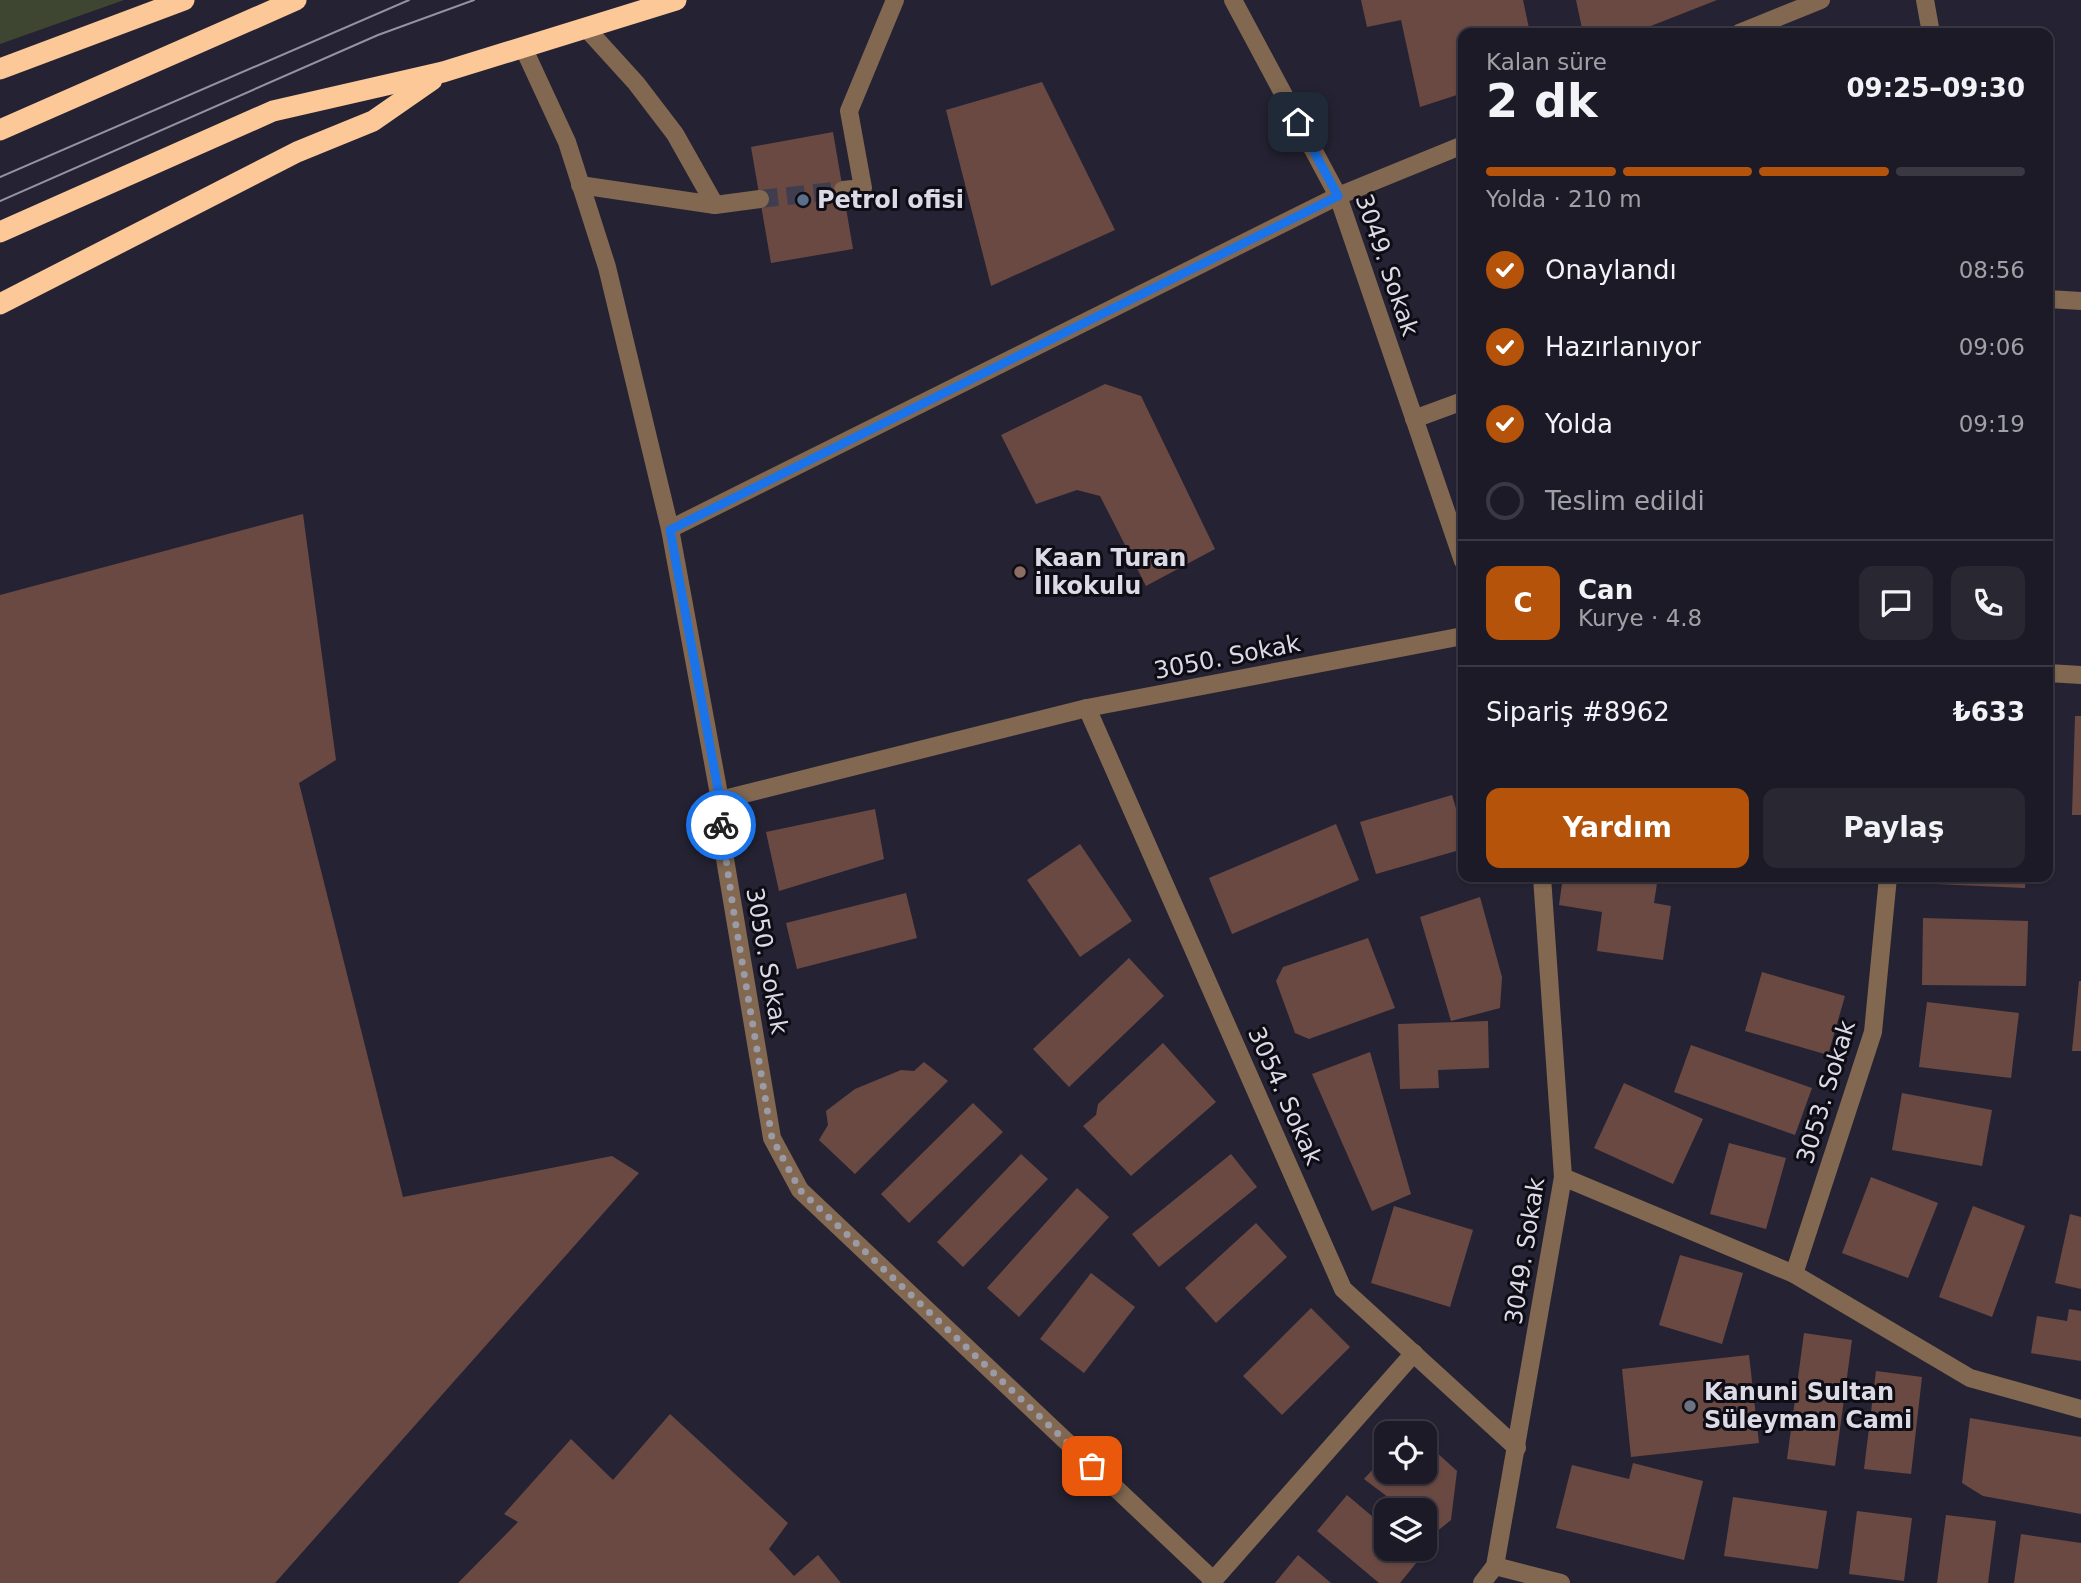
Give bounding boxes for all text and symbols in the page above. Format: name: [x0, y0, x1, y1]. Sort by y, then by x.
text: Kalan süre: [1486, 49, 1607, 75]
text: 09:25–09:30: [1846, 73, 2025, 103]
text: 2 dk: [1486, 74, 1598, 128]
pin: [1268, 92, 1328, 152]
icon: home: [1279, 103, 1317, 141]
place label: Petrol ofisi: [817, 186, 964, 214]
text: Yolda · 210 m: [1486, 186, 1642, 212]
street label: 3049. Sokak: [1350, 190, 1424, 340]
marker: Petrol ofisi: [795, 192, 811, 208]
icon: check: [1486, 251, 1524, 289]
text: Onaylandı: [1545, 255, 1677, 285]
text: 08:56: [1959, 257, 2025, 283]
icon: check: [1486, 328, 1524, 366]
text: Hazırlanıyor: [1545, 332, 1701, 362]
text: 09:06: [1959, 334, 2025, 360]
icon: check: [1486, 405, 1524, 443]
text: Yolda: [1545, 409, 1613, 439]
text: 09:19: [1959, 411, 2025, 437]
text: Teslim edildi: [1545, 486, 1705, 516]
place label: Kaan Turan İlkokulu: [1034, 544, 1186, 600]
marker: Kaan Turan İlkokulu: [1012, 564, 1028, 580]
button: chat: [1859, 566, 1933, 640]
button: phone: [1951, 566, 2025, 640]
text: Can: [1578, 575, 1633, 605]
text: C: [1513, 588, 1533, 618]
text: Kurye · 4.8: [1578, 605, 1702, 631]
street label: 3050. Sokak: [1152, 629, 1303, 685]
text: Sipariş #8962: [1486, 697, 1670, 727]
text: ₺633: [1953, 697, 2025, 727]
button: Yardım: [1486, 788, 1749, 868]
button: Paylaş: [1763, 788, 2025, 868]
courier: [686, 790, 756, 860]
icon: bike: [702, 806, 740, 844]
street label: 3050. Sokak: [740, 886, 794, 1037]
street label: 3053. Sokak: [1791, 1017, 1861, 1167]
street label: 3054. Sokak: [1242, 1023, 1328, 1170]
street label: 3049. Sokak: [1500, 1175, 1550, 1326]
place label: Kanuni Sultan Süleyman Cami: [1704, 1378, 1912, 1434]
marker: Kanuni Sultan Süleyman Cami: [1682, 1398, 1698, 1414]
map controls: [1374, 1421, 1437, 1561]
button: locate: [1374, 1421, 1437, 1484]
pin: [1062, 1436, 1122, 1496]
icon: bag: [1073, 1447, 1111, 1485]
button: layers: [1374, 1498, 1437, 1561]

